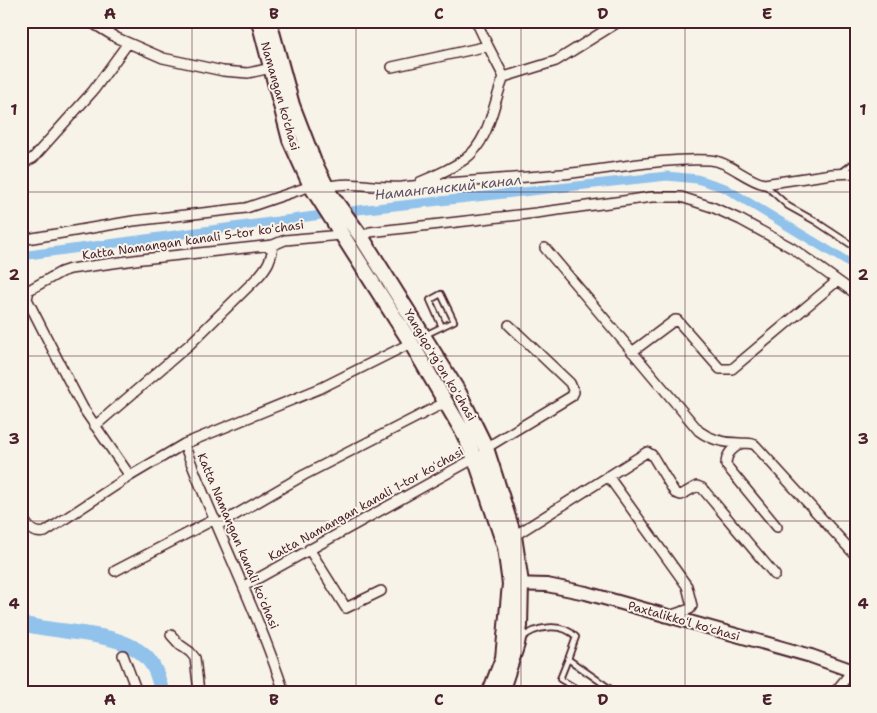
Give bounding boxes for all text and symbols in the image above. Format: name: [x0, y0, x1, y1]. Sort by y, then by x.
text: A: [104, 3, 116, 24]
text: B: [269, 3, 279, 24]
text: C: [434, 3, 444, 24]
text: D: [597, 3, 609, 24]
text: E: [762, 3, 772, 24]
street label: Namangan ko'chasi: [257, 40, 303, 152]
text: 1: [10, 99, 18, 120]
text: 1: [859, 99, 867, 120]
water label: Наманганский канал: [374, 170, 523, 204]
street label: Katta Namangan kanali 5-tor koʻchasi: [81, 217, 305, 263]
text: 2: [8, 264, 20, 285]
text: 2: [857, 264, 869, 285]
street label: Yangiqoʻrgʻon koʻchasi: [400, 306, 480, 424]
text: 3: [8, 428, 20, 449]
text: 3: [857, 428, 869, 449]
street label: Katta Namangan kanali 1-tor koʻchasi: [265, 443, 467, 565]
street label: Katta Namangan kanali koʻchasi: [194, 451, 282, 631]
text: 4: [8, 593, 20, 614]
text: 4: [857, 593, 869, 614]
street label: Paxtalikkoʻl koʻchasi: [626, 597, 742, 645]
text: A: [104, 689, 116, 710]
text: B: [269, 689, 279, 710]
text: C: [434, 689, 444, 710]
text: D: [597, 689, 609, 710]
text: E: [762, 689, 772, 710]

